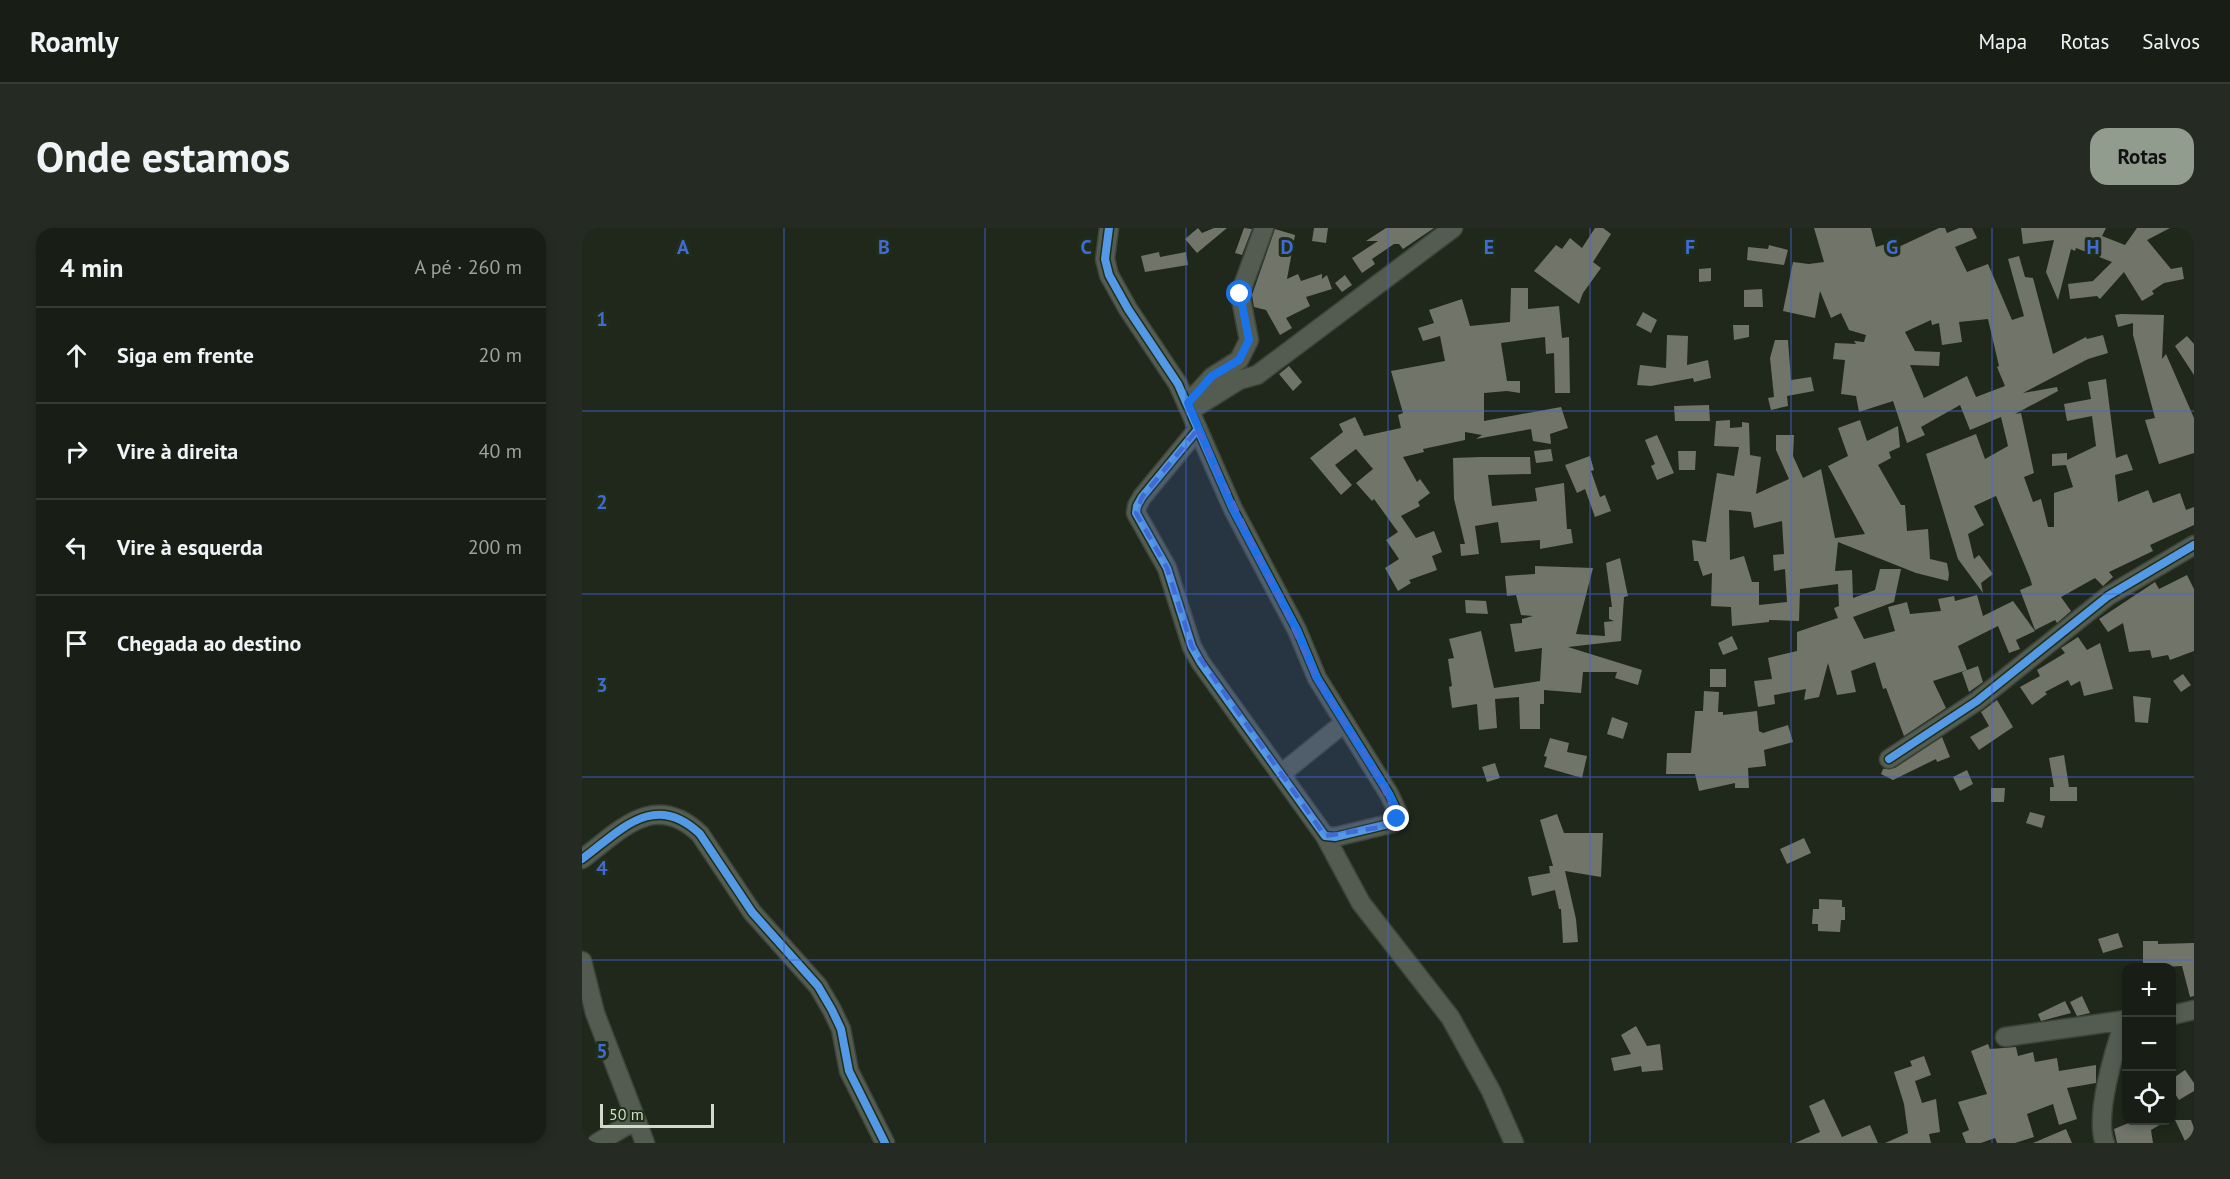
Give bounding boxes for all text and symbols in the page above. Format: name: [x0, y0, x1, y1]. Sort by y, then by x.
text: Roamly: [30, 23, 119, 60]
text: Mapa: [1978, 28, 2027, 55]
text: Rotas: [2060, 28, 2109, 55]
text: Salvos: [2142, 28, 2200, 55]
button: Rotas: [2090, 128, 2194, 185]
text: Onde estamos: [36, 129, 290, 184]
text: A: [677, 234, 690, 260]
text: B: [878, 234, 890, 260]
text: C: [1080, 234, 1092, 260]
text: D: [1281, 234, 1294, 260]
text: E: [1484, 234, 1494, 260]
text: F: [1685, 234, 1695, 260]
text: G: [1886, 234, 1898, 260]
text: H: [2086, 234, 2100, 260]
text: 4 min: [60, 251, 123, 284]
text: A pé · 260 m: [415, 254, 522, 280]
route start: [1226, 280, 1252, 306]
text: 1: [596, 306, 608, 332]
icon: ahead: [60, 339, 93, 372]
text: Siga em frente: [117, 341, 254, 369]
text: 20 m: [479, 342, 522, 368]
icon: right: [60, 435, 93, 468]
text: Vire à direita: [117, 437, 238, 465]
text: 40 m: [479, 438, 522, 464]
text: 2: [596, 489, 608, 515]
icon: left: [60, 531, 93, 564]
text: Vire à esquerda: [117, 533, 263, 561]
text: 200 m: [468, 534, 522, 560]
icon: arrive: [60, 627, 93, 660]
text: Chegada ao destino: [117, 629, 301, 657]
text: 3: [596, 672, 608, 698]
route end: [1383, 805, 1409, 831]
text: 4: [596, 855, 608, 881]
map controls: [2122, 963, 2176, 1125]
button: +: [2122, 963, 2176, 1017]
button: −: [2122, 1017, 2176, 1071]
text: 5: [596, 1038, 608, 1064]
button: locate: [2122, 1071, 2176, 1125]
scale bar: [600, 1101, 714, 1128]
text: 50 m: [609, 1104, 644, 1124]

